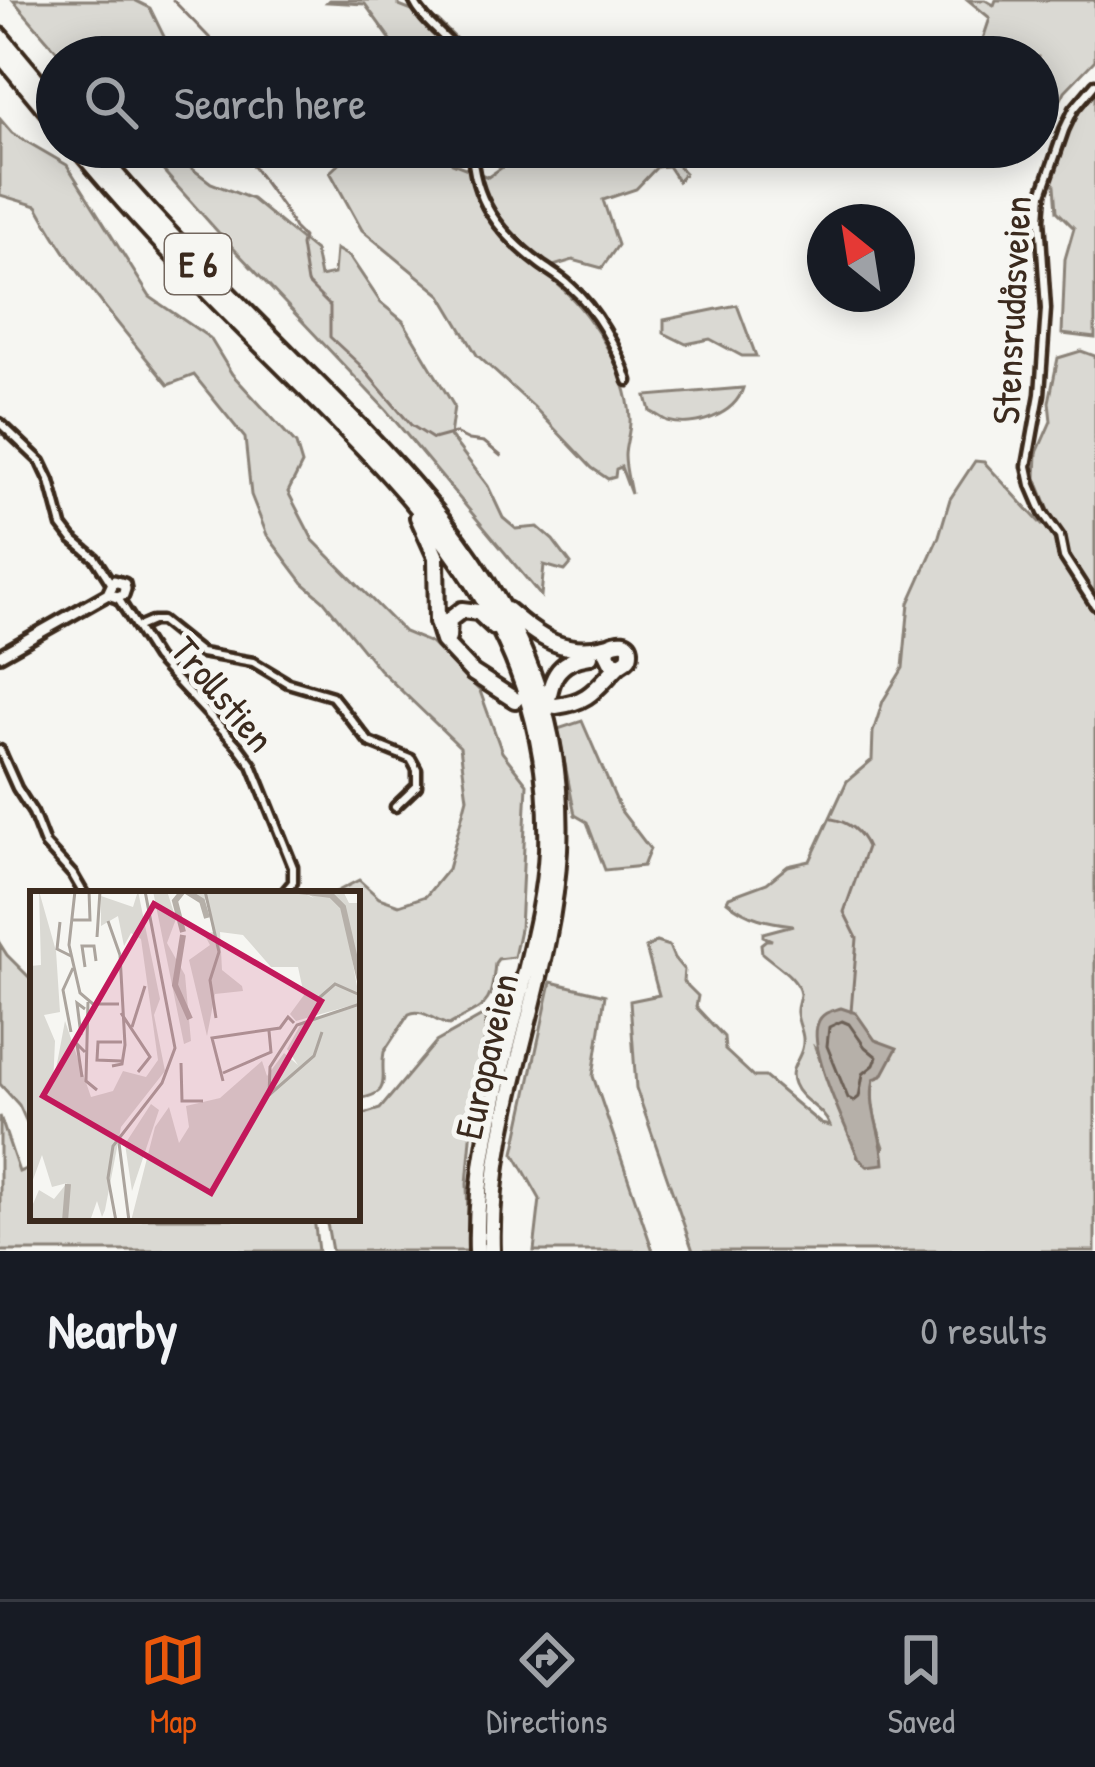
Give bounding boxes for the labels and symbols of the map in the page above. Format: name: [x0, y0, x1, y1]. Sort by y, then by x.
street label: Stensrudåsveien: [978, 194, 1043, 426]
north arrow: [807, 204, 915, 312]
road number: E 6: [165, 234, 231, 294]
street label: Trollstien: [159, 625, 287, 763]
inset map: [30, 891, 360, 1221]
street label: Europaveien: [441, 968, 530, 1144]

